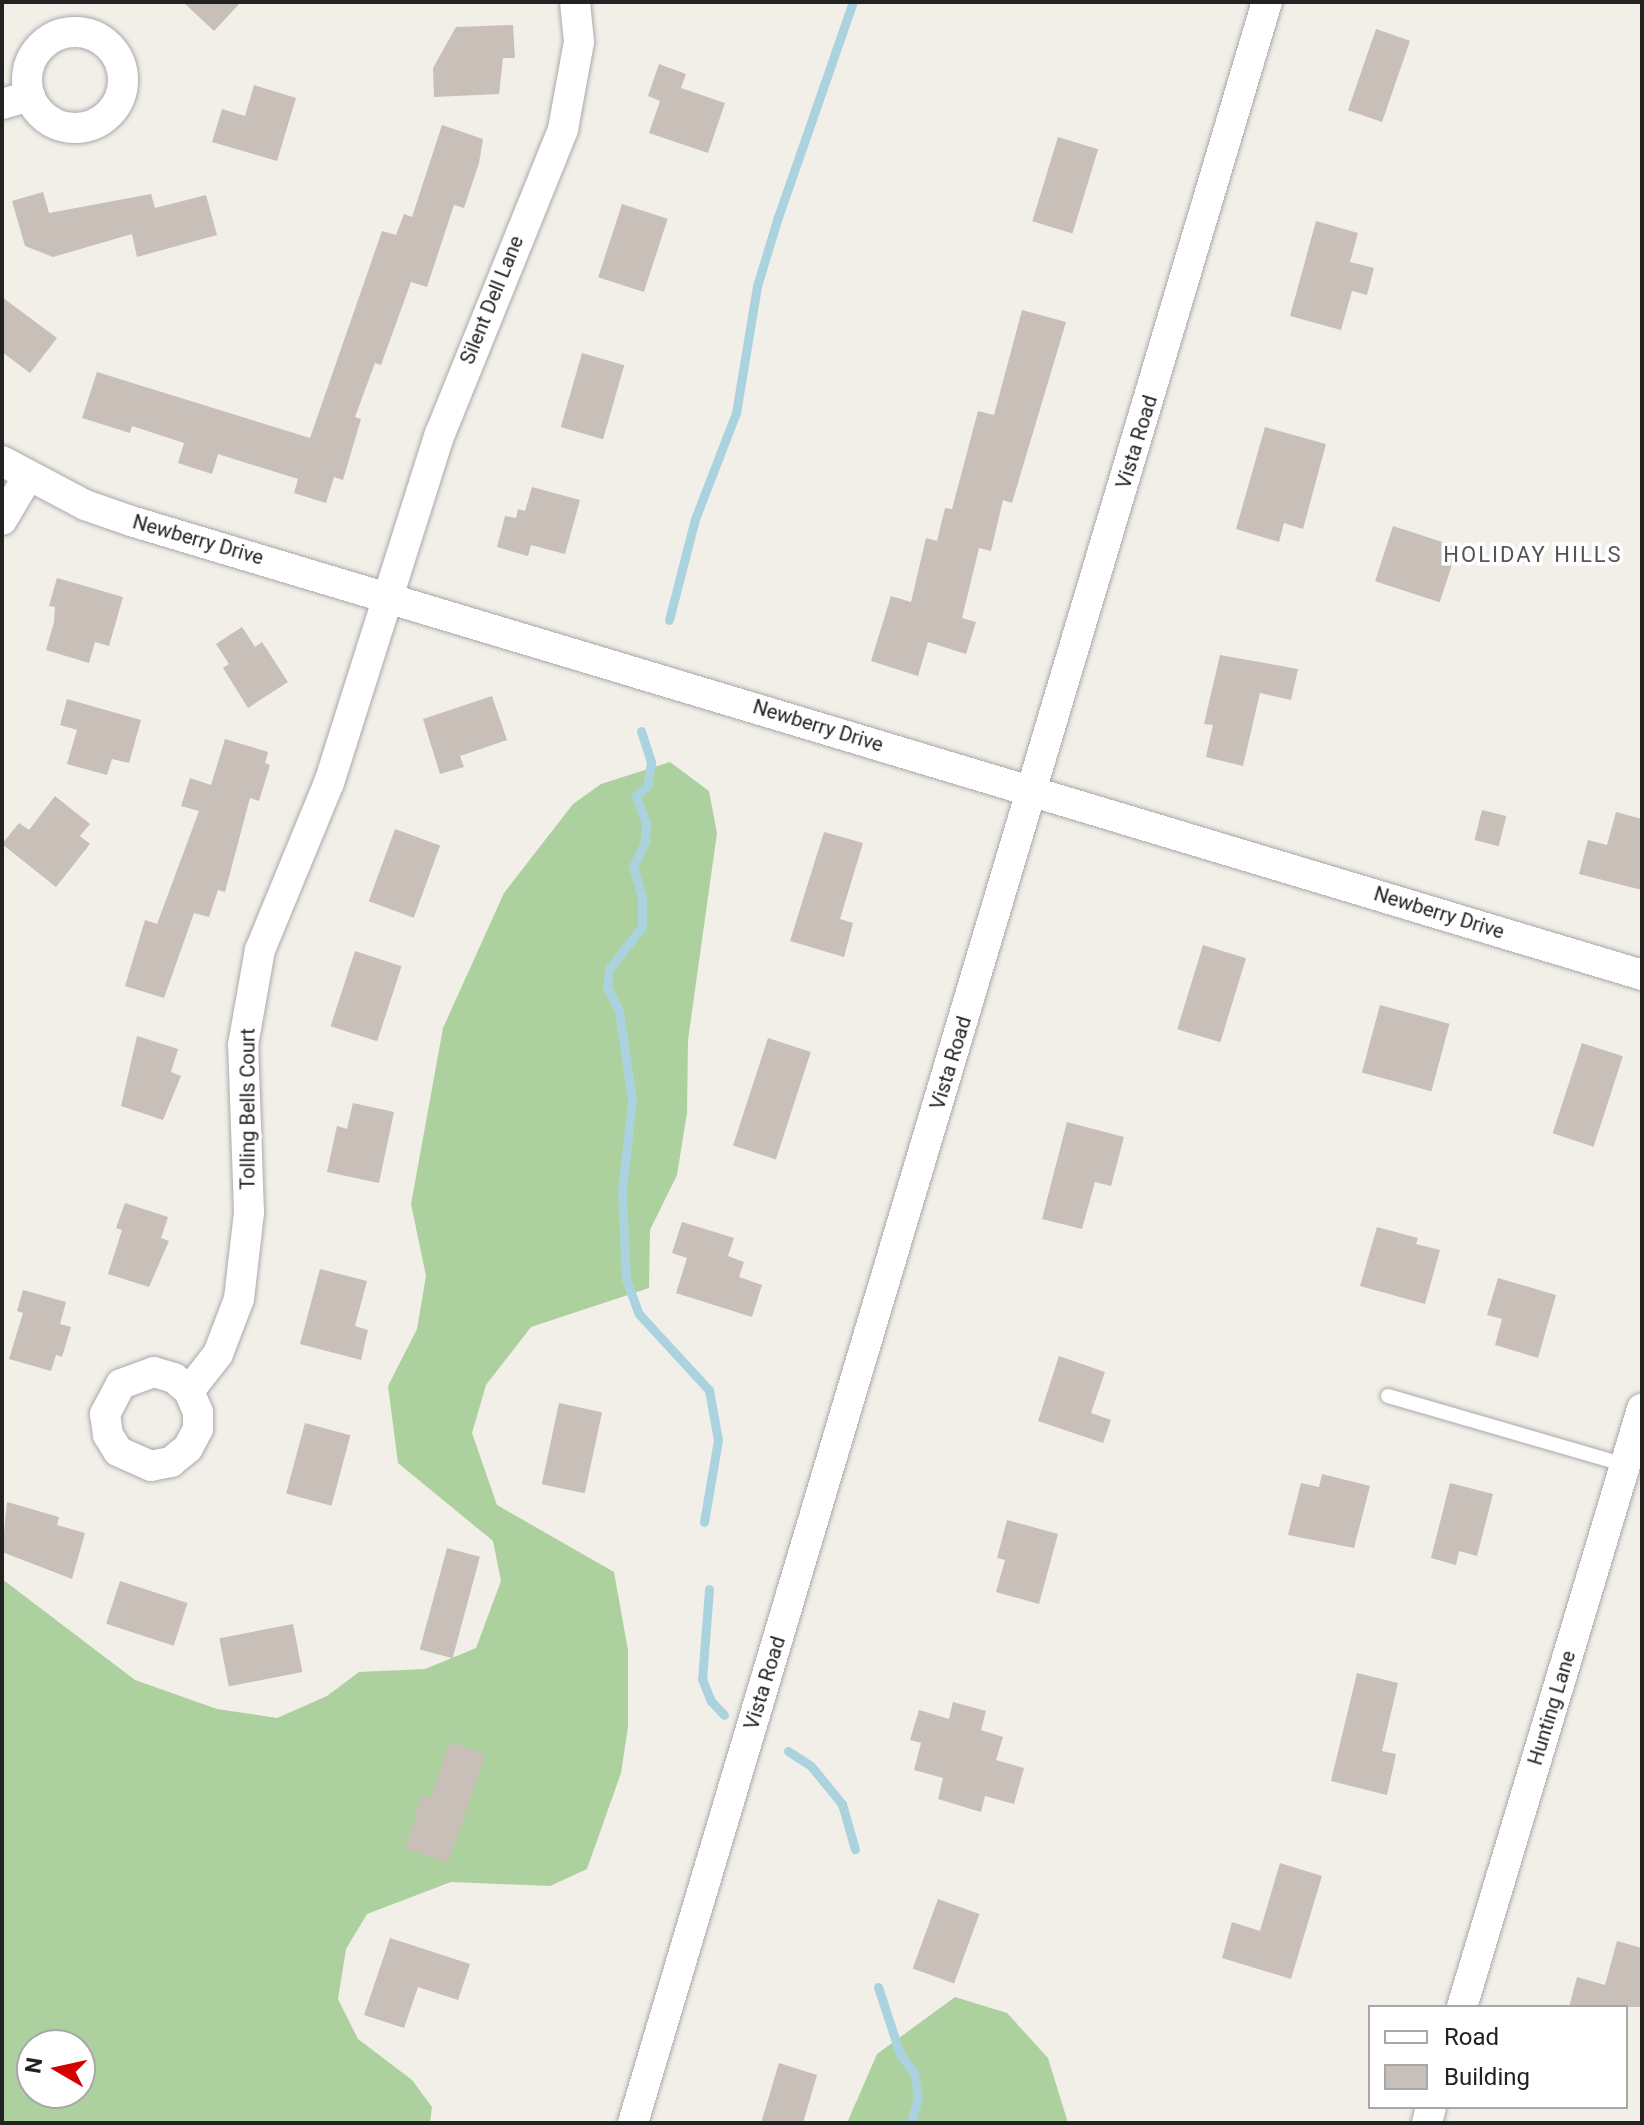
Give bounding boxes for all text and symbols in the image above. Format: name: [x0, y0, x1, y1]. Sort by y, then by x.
street label: Silent Dell Lane: [455, 232, 529, 368]
street label: Vista Road: [1111, 392, 1163, 492]
street label: Newberry Drive: [130, 510, 266, 570]
district label: HOLIDAY HILLS: [1443, 542, 1623, 568]
street label: Newberry Drive: [750, 695, 886, 757]
street label: Newberry Drive: [1371, 882, 1507, 944]
street label: Vista Road: [925, 1013, 977, 1113]
street label: Tolling Bells Court: [236, 1028, 260, 1190]
street label: Vista Road: [739, 1633, 791, 1733]
street label: Hunting Lane: [1523, 1648, 1581, 1768]
legend: [1368, 2005, 1628, 2109]
text: Road: [1444, 2023, 1499, 2051]
north arrow: [16, 2029, 96, 2109]
text: N: [20, 2056, 47, 2075]
text: Building: [1444, 2063, 1530, 2091]

